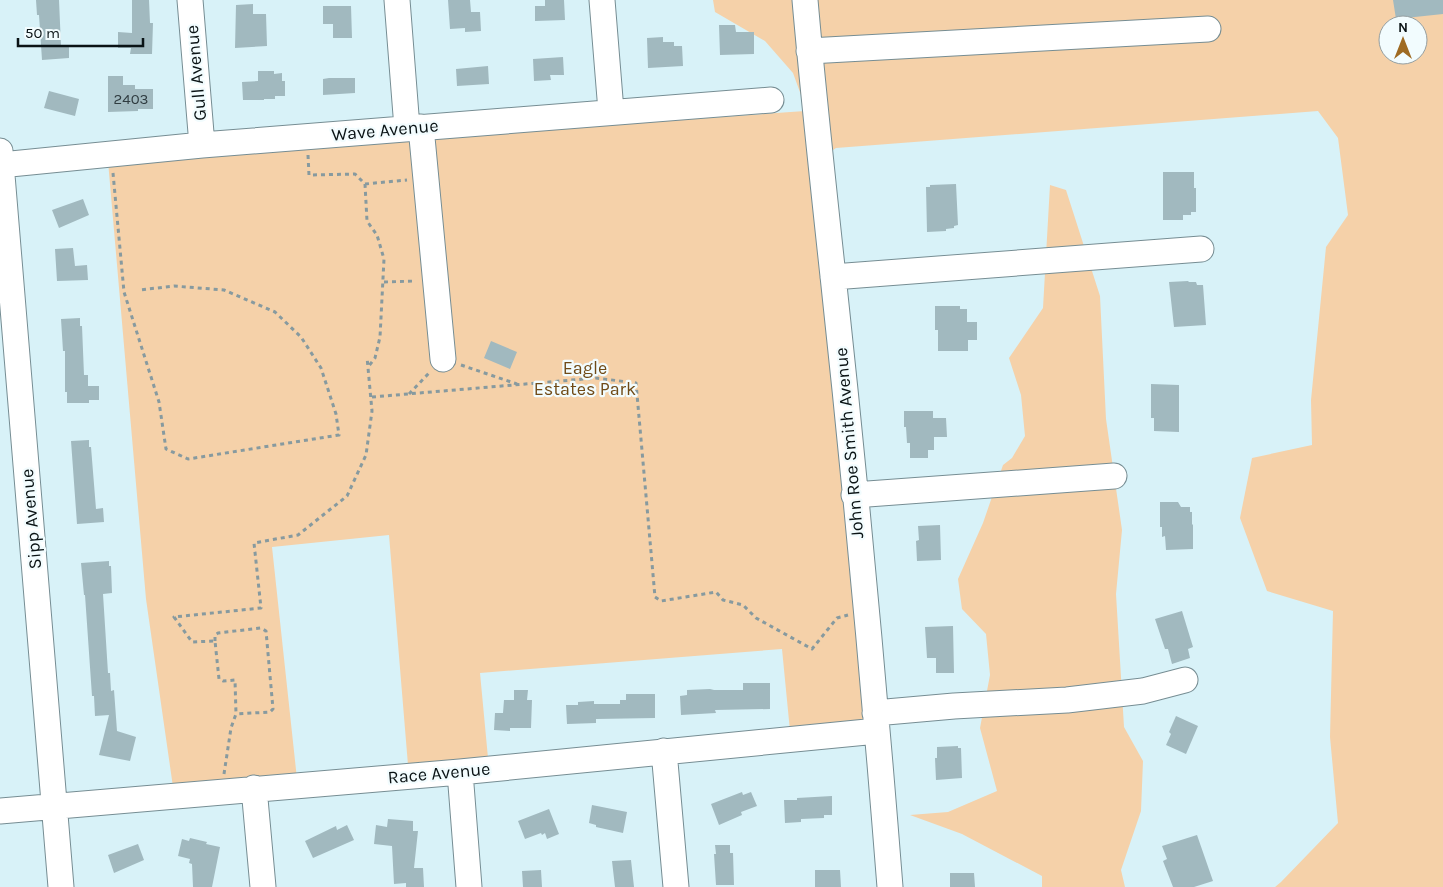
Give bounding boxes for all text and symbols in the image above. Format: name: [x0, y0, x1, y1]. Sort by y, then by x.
scale bar: [18, 15, 142, 47]
north arrow: [1378, 15, 1428, 65]
text: N: [1398, 19, 1408, 36]
text: 50 m: [25, 24, 60, 42]
street label: Gull Avenue: [181, 24, 211, 122]
house number: 2403: [114, 90, 148, 108]
street label: Wave Avenue: [331, 114, 439, 146]
street label: John Roe Smith Avenue: [830, 347, 868, 539]
park label: Eagle Estates Park: [534, 357, 636, 400]
street label: Sipp Avenue: [16, 468, 46, 570]
street label: Race Avenue: [387, 758, 491, 788]

